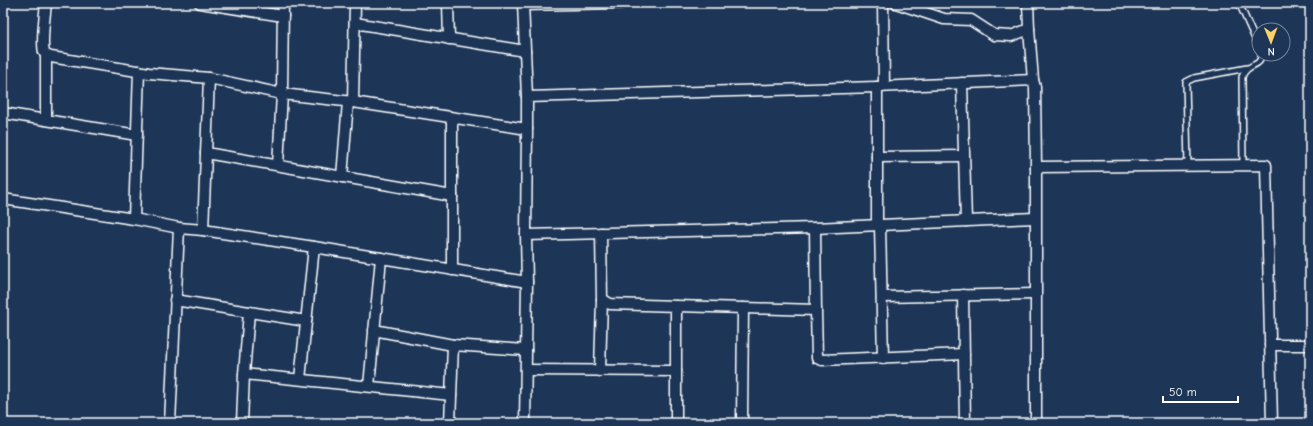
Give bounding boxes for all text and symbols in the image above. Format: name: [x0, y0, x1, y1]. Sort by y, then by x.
north arrow: [1251, 22, 1291, 62]
text: N: [1267, 45, 1275, 58]
scale bar: [1163, 378, 1238, 404]
text: 50 m: [1169, 385, 1197, 399]

